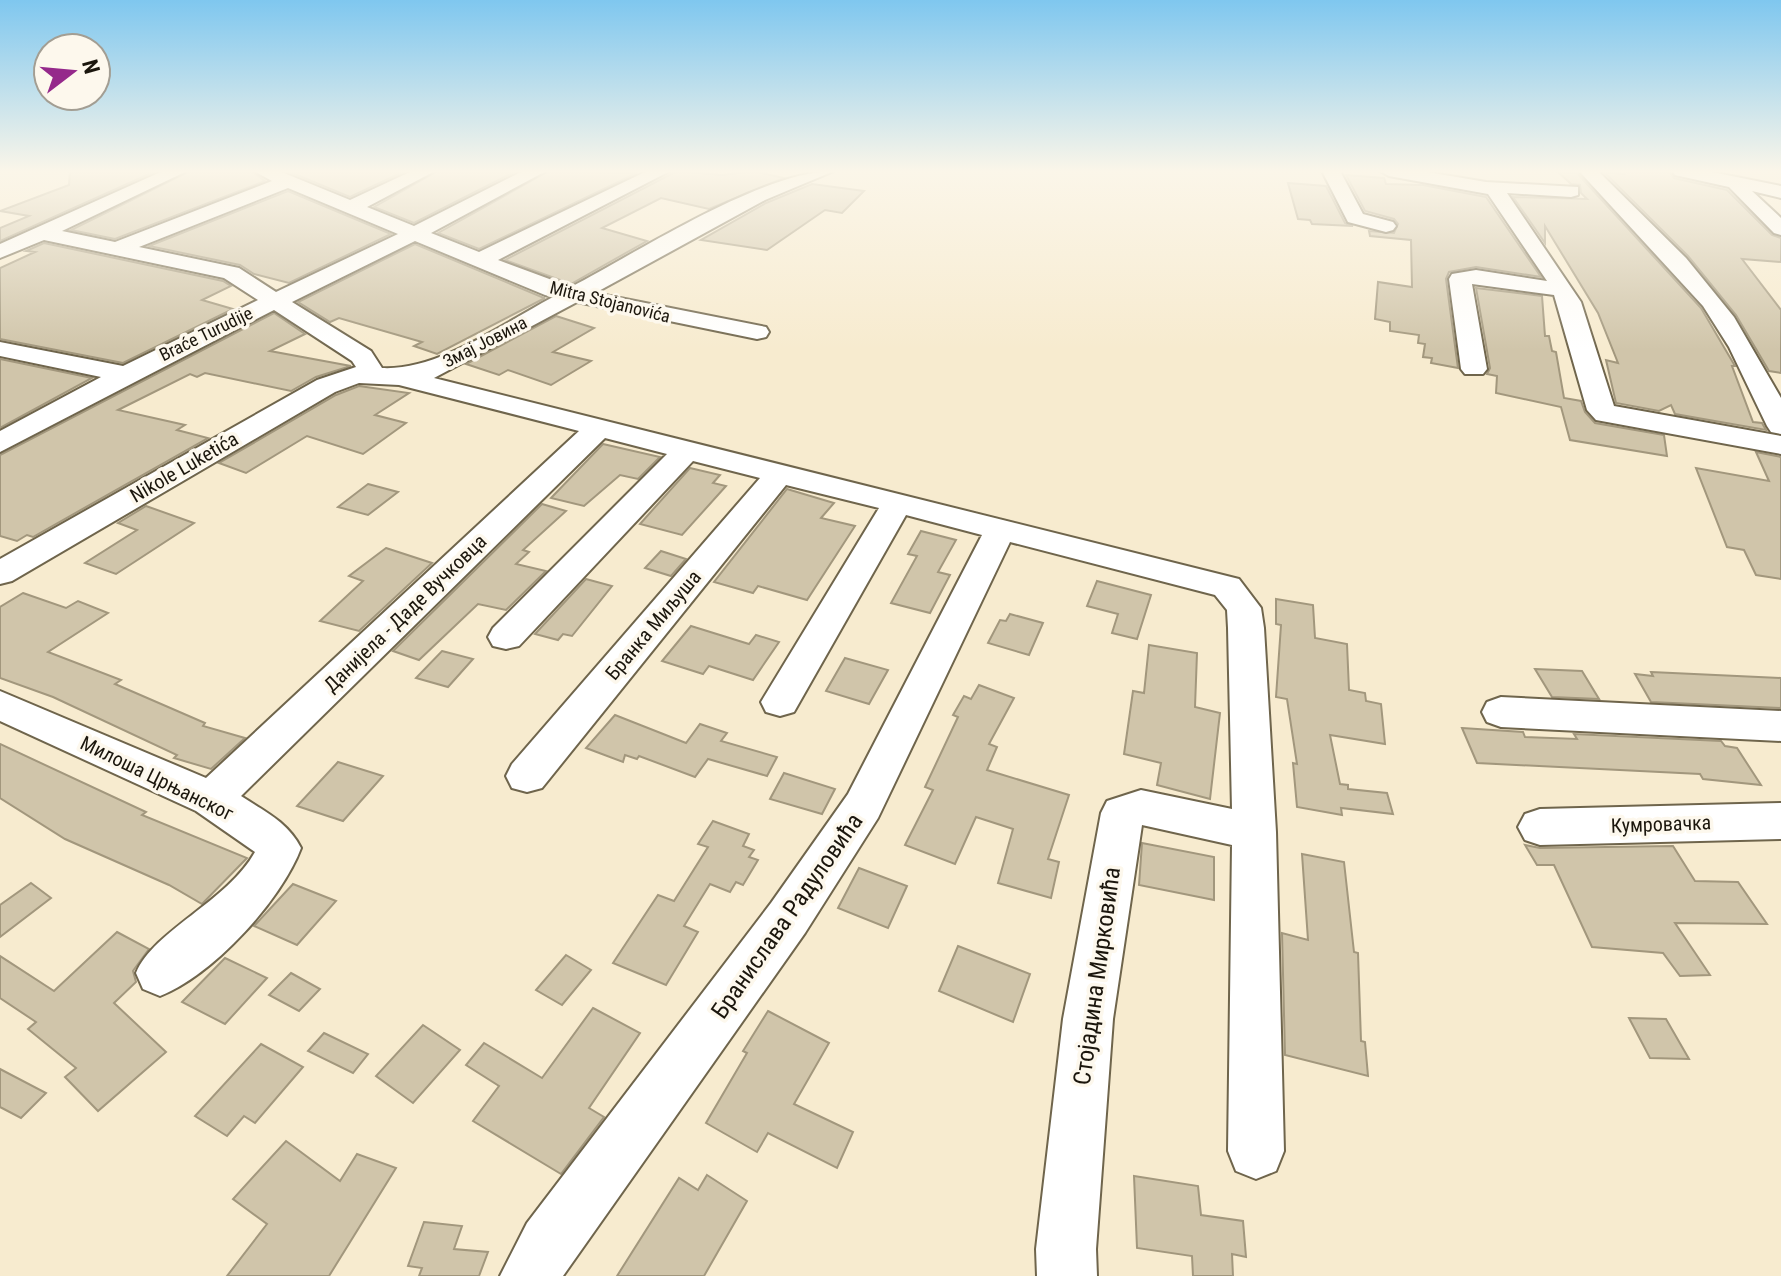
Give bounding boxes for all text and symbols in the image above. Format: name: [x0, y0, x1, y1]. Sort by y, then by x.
north arrow: [32, 32, 112, 112]
text: N: [77, 57, 105, 77]
street label: Mitra Stojanovića: [548, 276, 673, 327]
street label: Braće Turudije: [156, 302, 256, 365]
street label: Змај Јовина: [439, 311, 530, 372]
street label: Nikole Luketića: [126, 426, 242, 508]
street label: Данијела - Даде Вучковца: [319, 529, 491, 697]
street label: Бранка Миљуша: [600, 565, 706, 685]
street label: Милоша Црњанског: [77, 731, 238, 826]
street label: Бранислава Радуловића: [706, 808, 868, 1024]
street label: Кумровачка: [1610, 810, 1712, 838]
street label: Стојадина Мирковића: [1068, 865, 1126, 1087]

